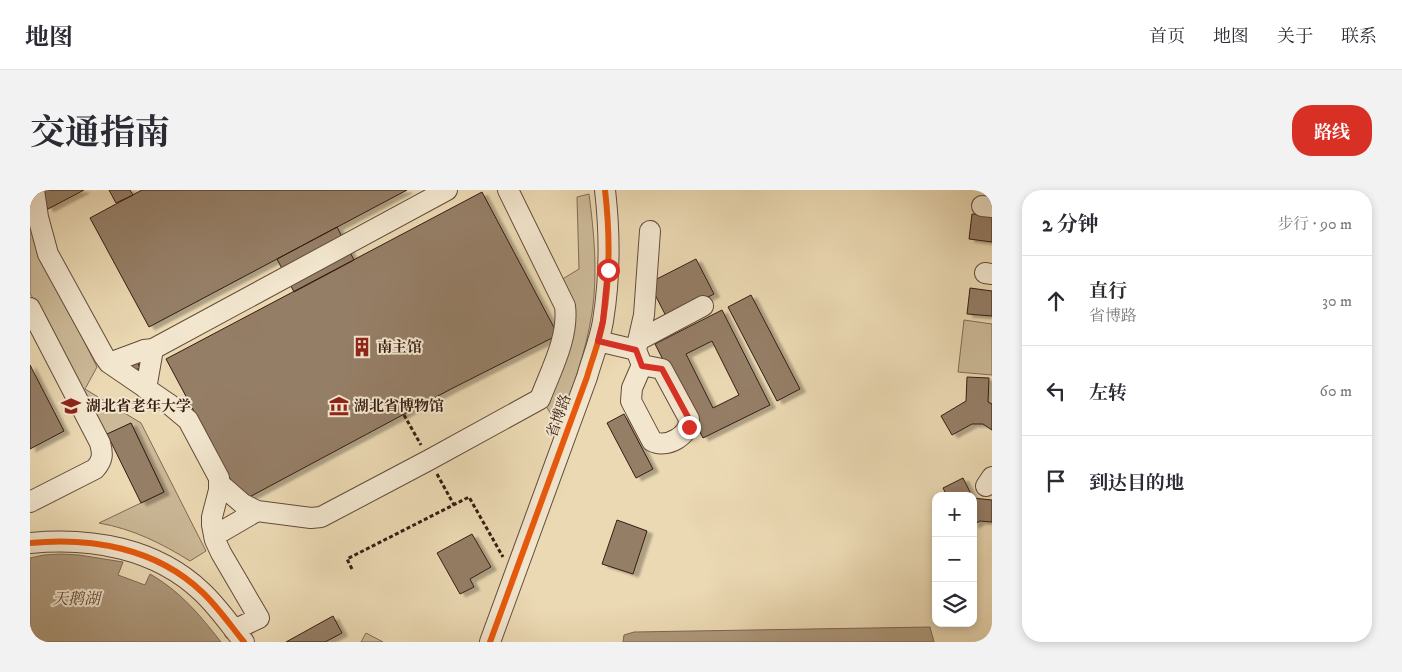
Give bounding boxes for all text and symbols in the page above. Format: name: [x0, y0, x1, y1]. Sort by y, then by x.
text: 地图: [25, 23, 73, 53]
text: 首页: [1149, 26, 1185, 48]
text: 地图: [1213, 26, 1249, 48]
text: 关于: [1277, 26, 1313, 48]
text: 联系: [1341, 26, 1377, 48]
button: 路线: [1292, 105, 1372, 156]
text: 交通指南: [30, 112, 170, 156]
text: 2 分钟: [1042, 212, 1099, 238]
text: 步行 · 90 m: [1277, 214, 1352, 234]
route start: [597, 259, 620, 282]
text: 直行: [1089, 280, 1127, 303]
icon: ahead: [1042, 287, 1070, 315]
text: 30 m: [1322, 291, 1352, 311]
text: 省博路: [1089, 306, 1137, 326]
building icon: 南主馆: [351, 336, 373, 358]
place label: 南主馆: [377, 338, 422, 357]
icon: left: [1042, 377, 1070, 405]
text: 60 m: [1320, 381, 1352, 401]
text: 左转: [1089, 382, 1127, 405]
street label: 省博路: [542, 392, 576, 440]
school or university icon: 湖北省老年大学: [60, 395, 82, 417]
museum icon: 湖北省博物馆: [328, 395, 350, 417]
place label: 湖北省老年大学: [86, 397, 191, 416]
place label: 湖北省博物馆: [354, 397, 444, 416]
route end: [678, 416, 701, 439]
icon: arrive: [1042, 467, 1070, 495]
text: 到达目的地: [1089, 472, 1184, 495]
map controls: [932, 492, 977, 627]
button: +: [932, 492, 977, 537]
button: −: [932, 537, 977, 582]
button: layers: [932, 582, 977, 627]
water label: 天鹅湖: [52, 589, 103, 609]

